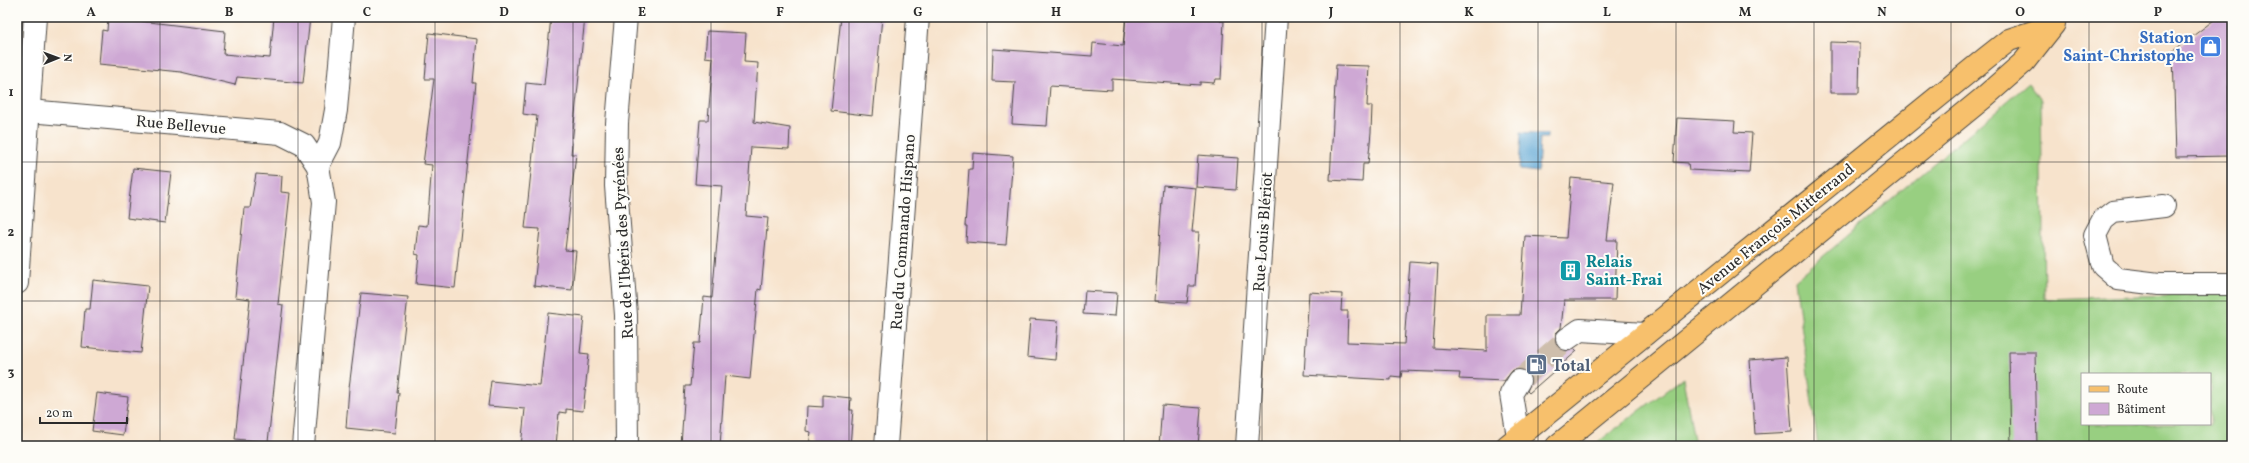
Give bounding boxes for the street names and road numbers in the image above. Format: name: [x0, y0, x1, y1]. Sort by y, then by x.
street label: Rue Bellevue: [135, 111, 227, 141]
street label: Rue du Commando Hispano: [886, 133, 922, 331]
street label: Rue de l'Ibéris des Pyrénées: [608, 146, 640, 340]
street label: Avenue François Mitterrand: [1693, 159, 1860, 300]
street label: Rue Louis Blériot: [1249, 171, 1279, 293]

